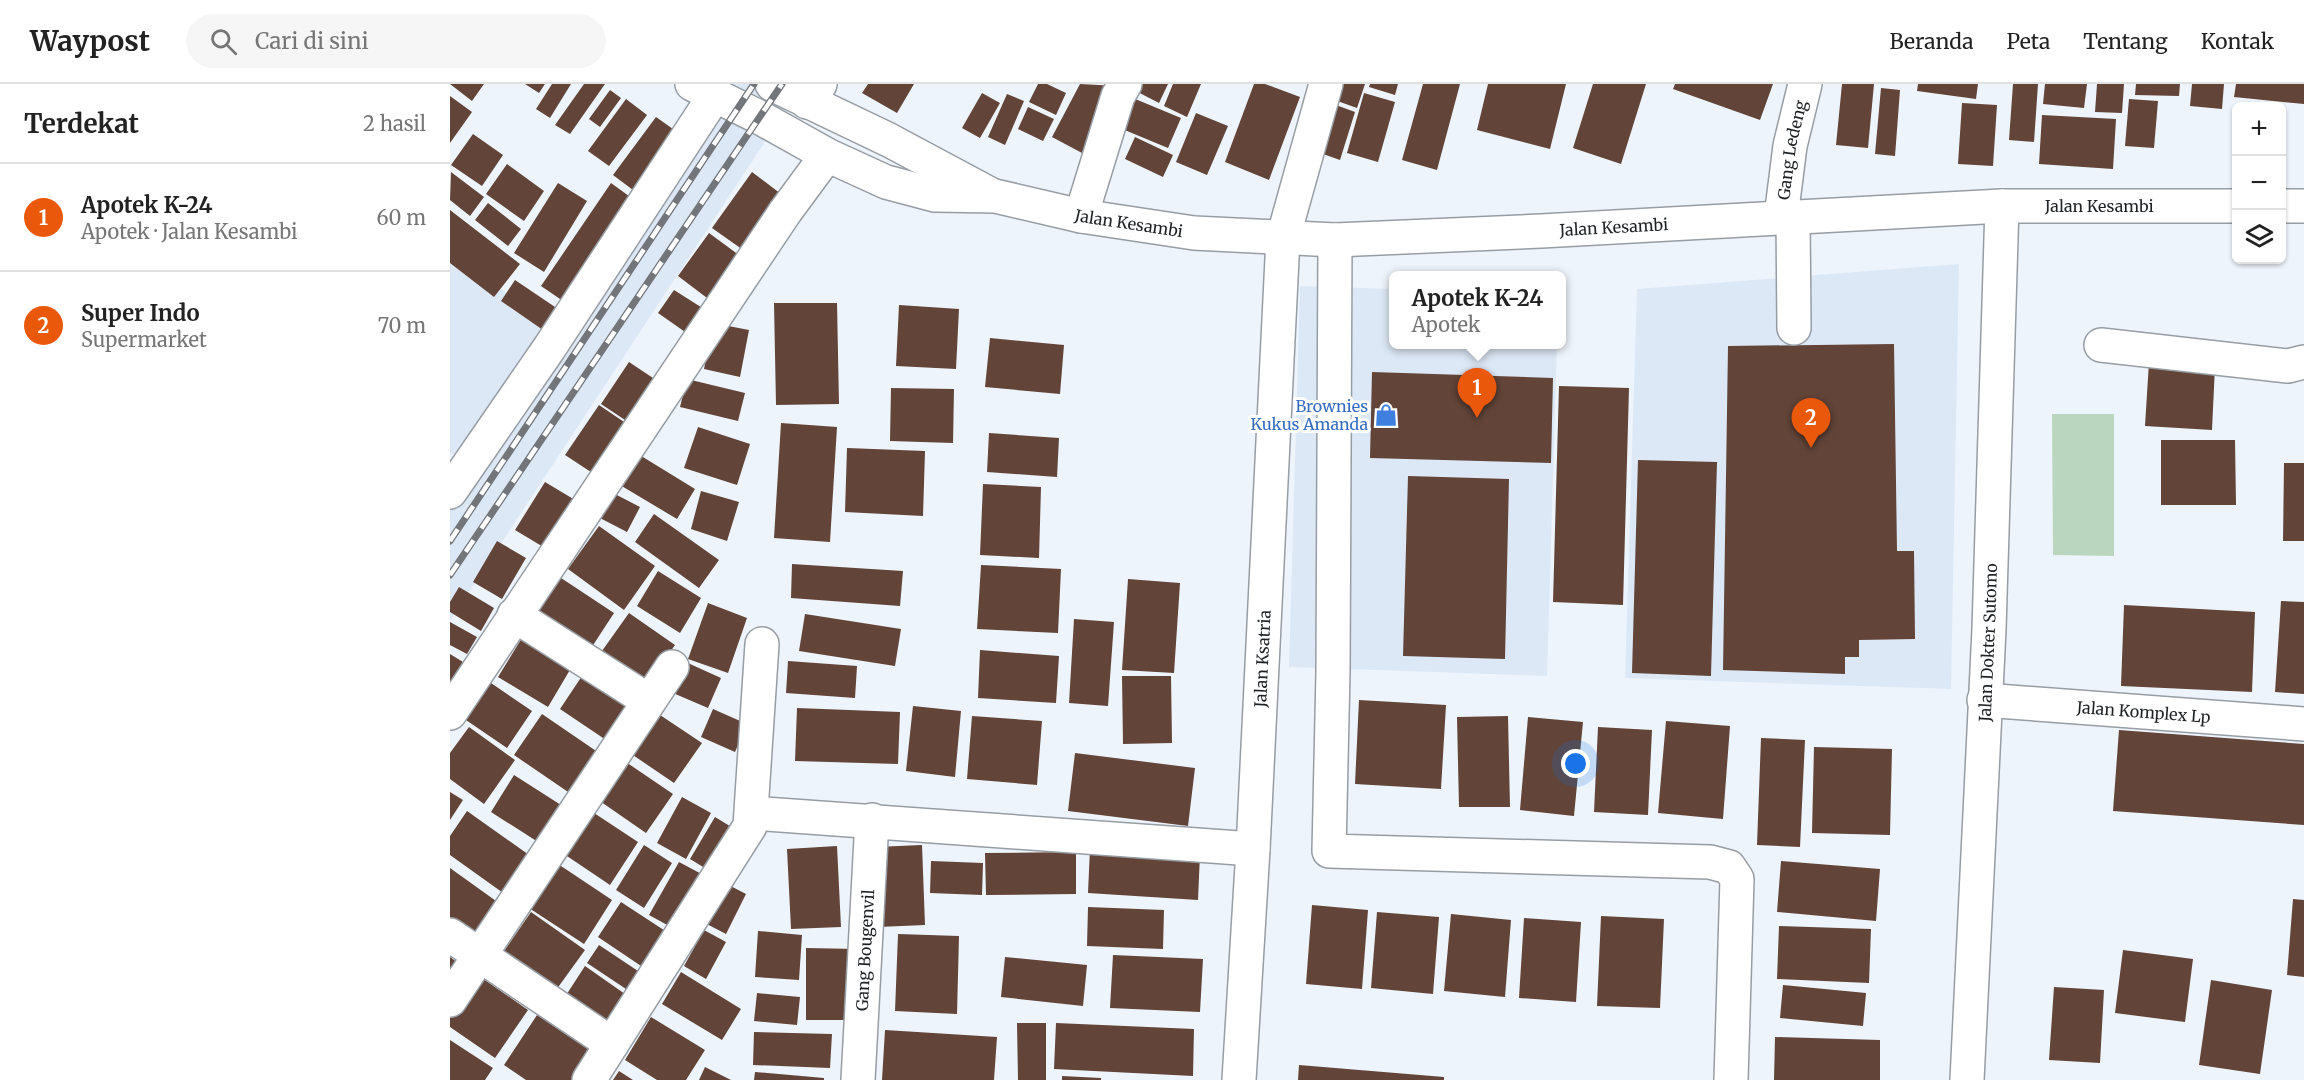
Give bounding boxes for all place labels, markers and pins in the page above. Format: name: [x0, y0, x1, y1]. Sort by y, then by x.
pin: 1: [1458, 368, 1496, 418]
place label: Brownies Kukus Amanda: [1251, 396, 1368, 434]
pin: 2: [1792, 398, 1830, 448]
shop icon: Brownies Kukus Amanda: [1373, 402, 1399, 428]

